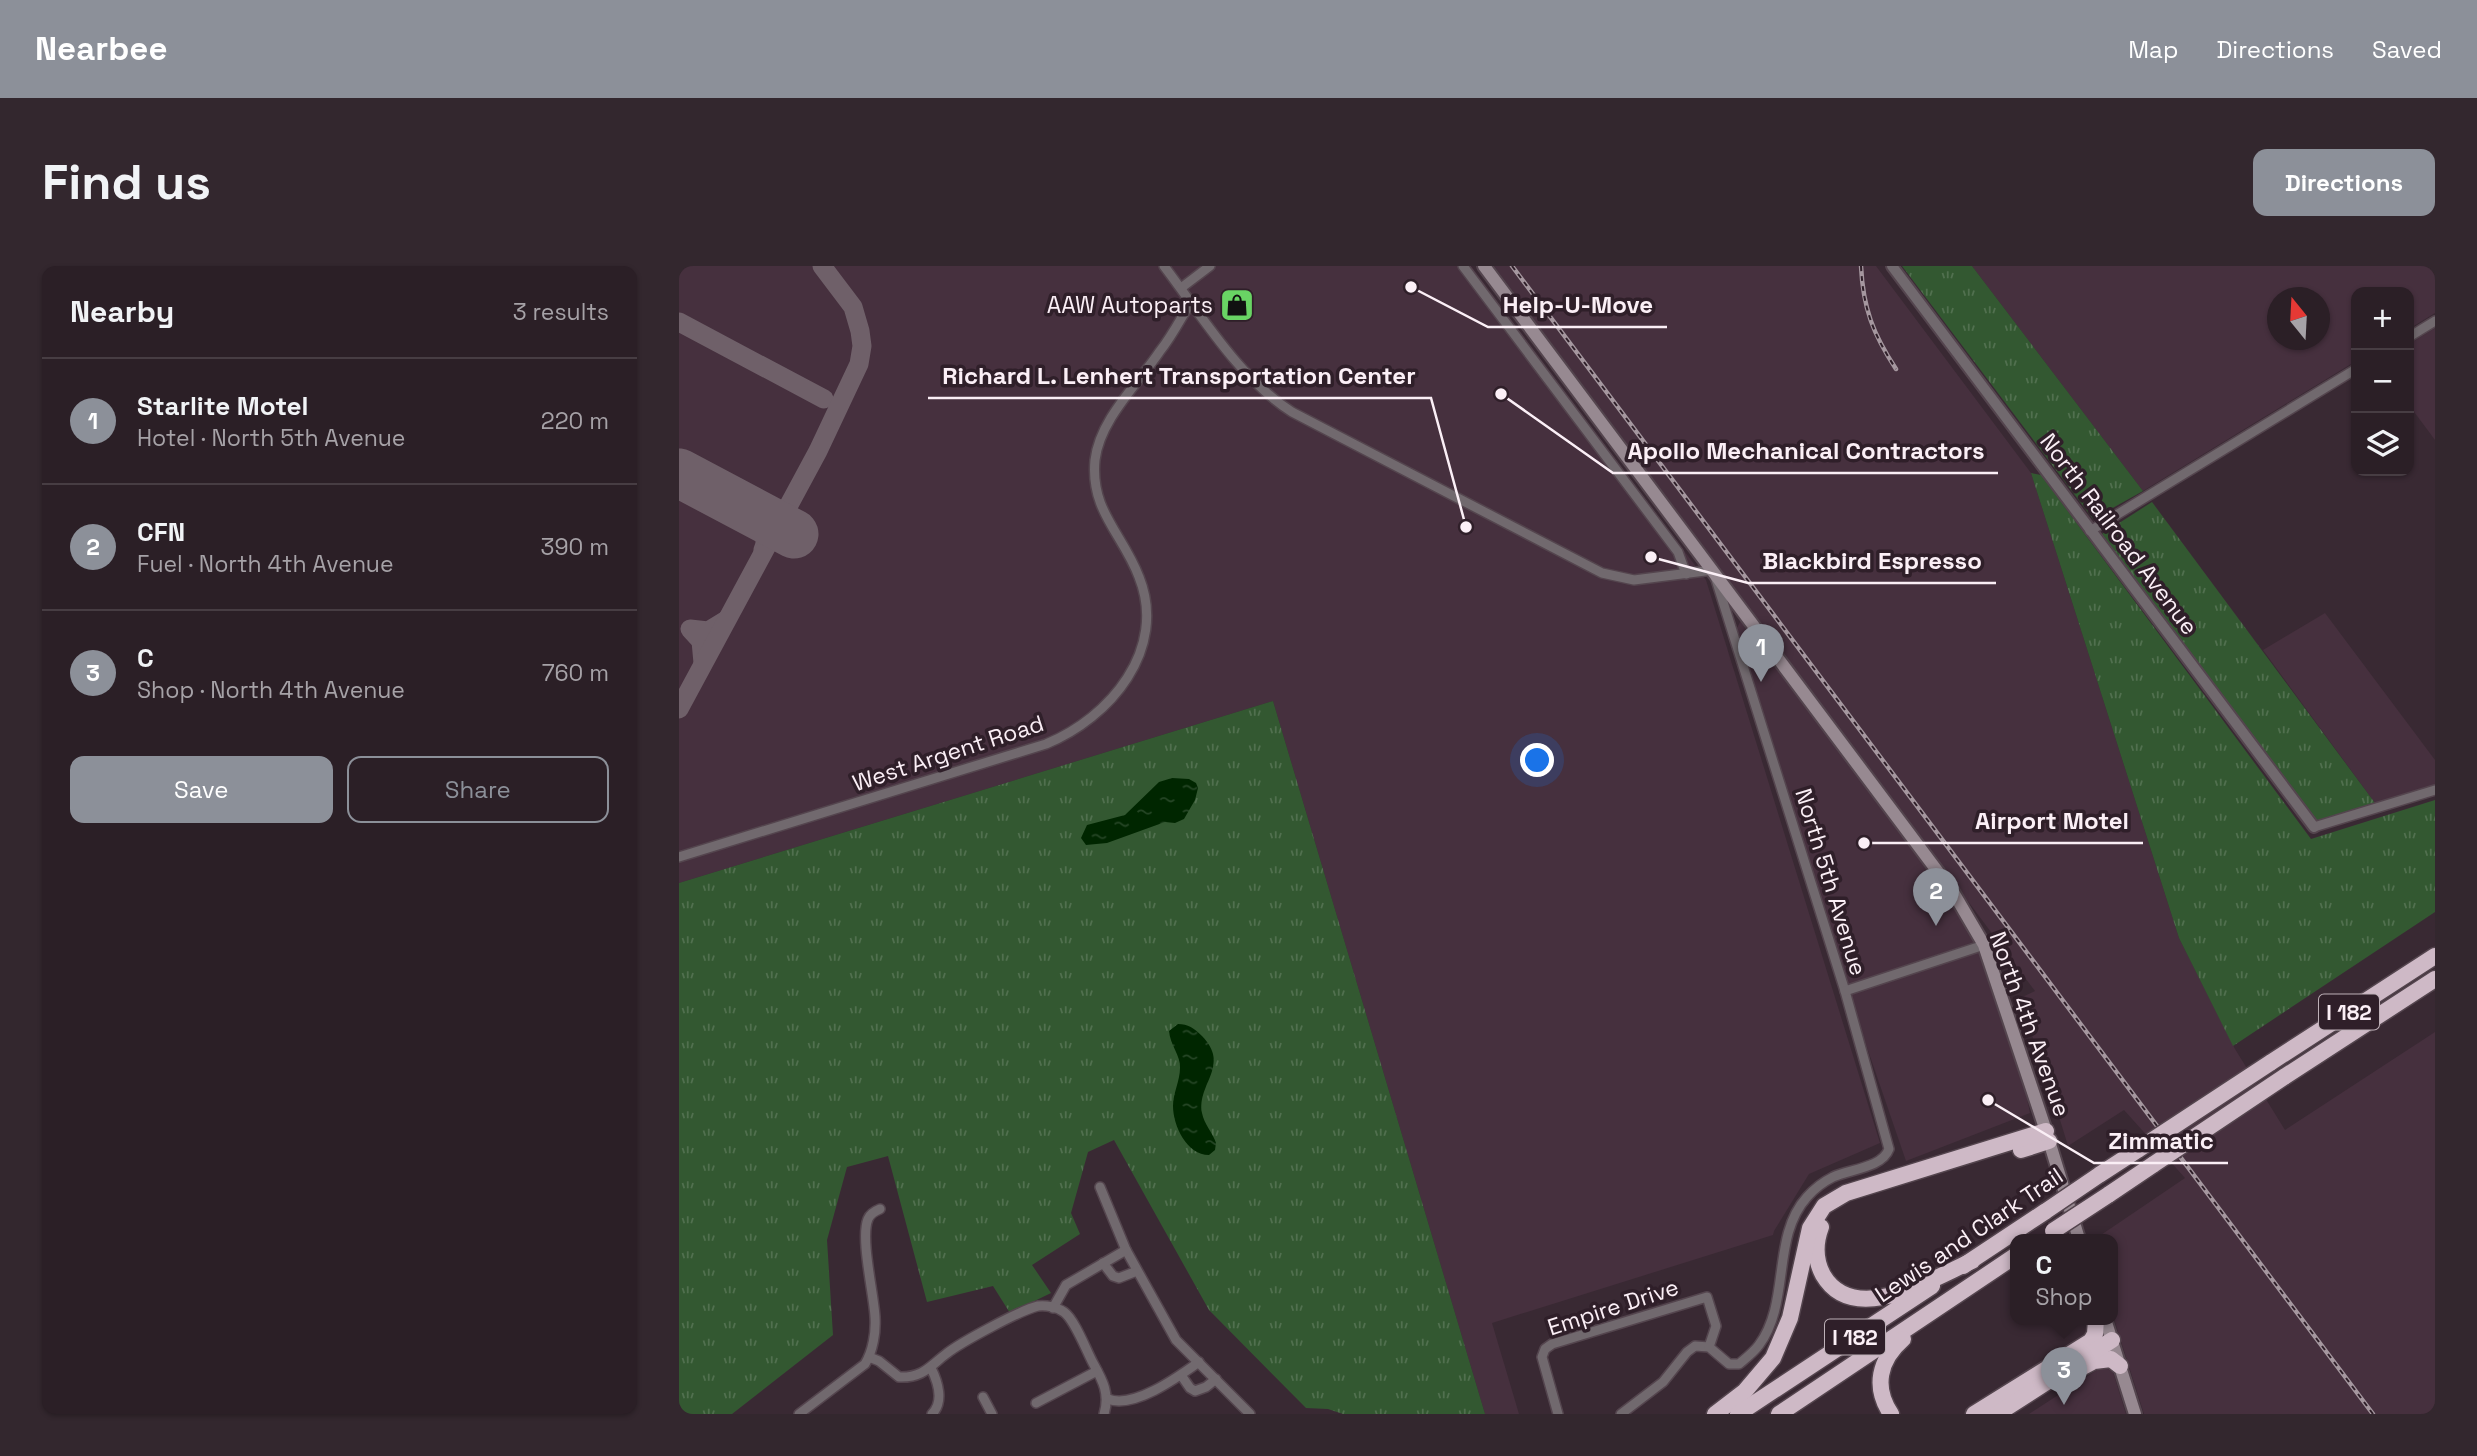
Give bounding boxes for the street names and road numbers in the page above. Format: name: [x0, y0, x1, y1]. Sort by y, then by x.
street label: North Railroad Avenue: [2033, 427, 2205, 641]
street label: West Argent Road: [849, 708, 1047, 798]
street label: North 5th Avenue: [1788, 785, 1874, 979]
street label: North 4th Avenue: [1983, 927, 2077, 1121]
road number: I 182: [2319, 994, 2379, 1030]
street label: Lewis and Clark Trail: [1870, 1162, 2068, 1308]
street label: Empire Drive: [1544, 1272, 1682, 1342]
road number: I 182: [1825, 1320, 1885, 1354]

